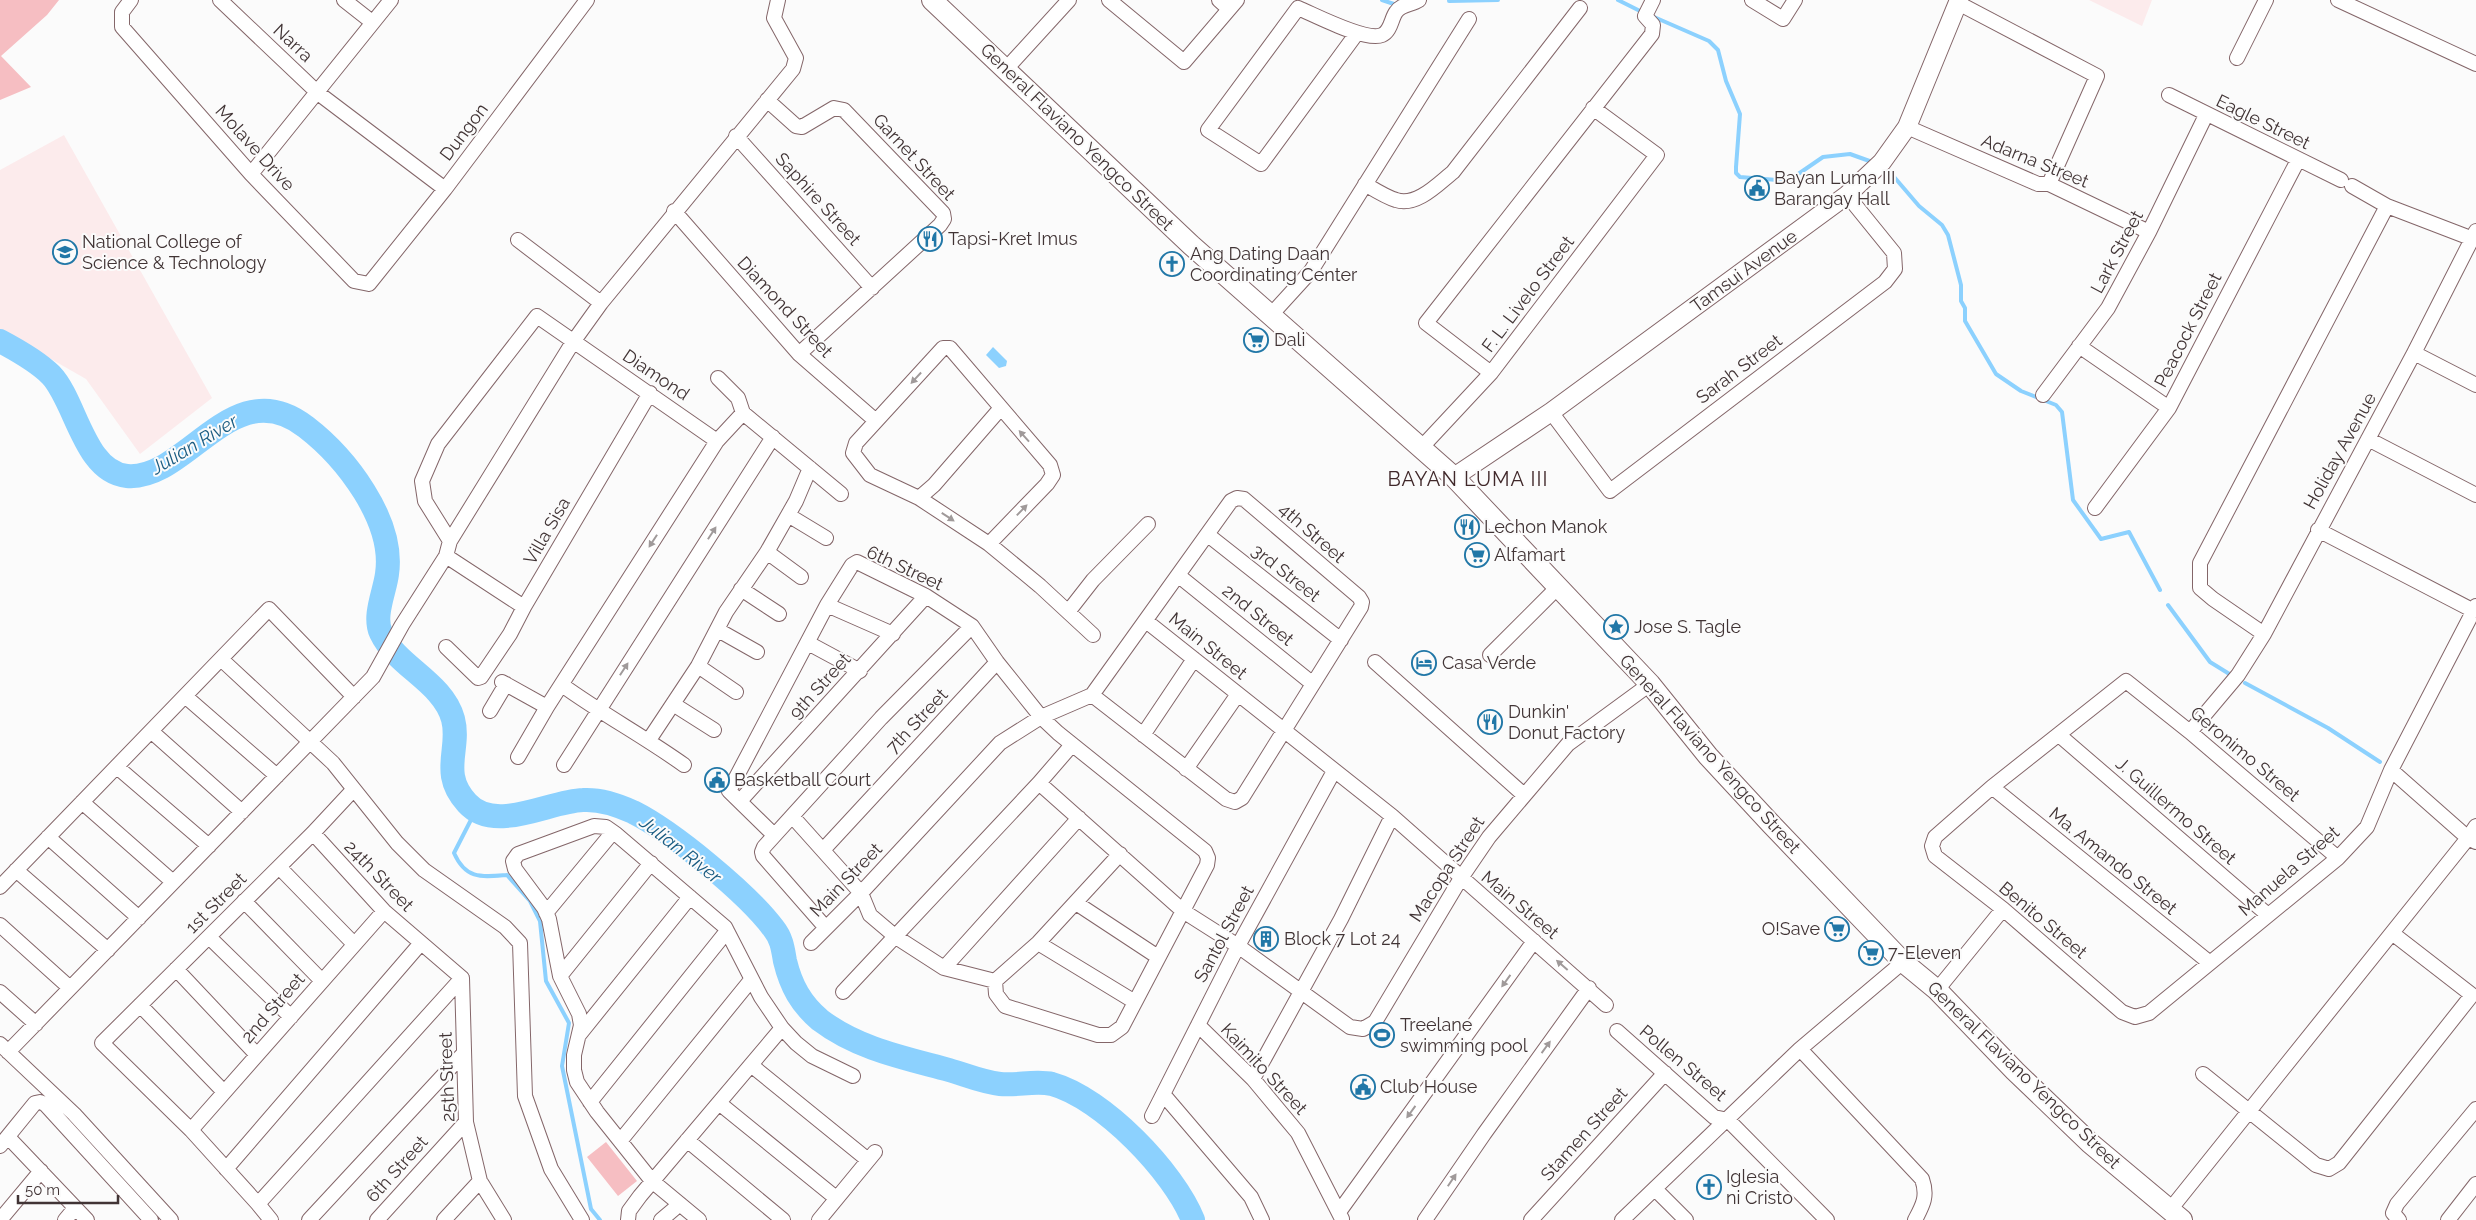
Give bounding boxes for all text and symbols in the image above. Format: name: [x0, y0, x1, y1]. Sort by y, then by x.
street label: Narra: [269, 19, 317, 66]
street label: General Flaviano Yengco Street: [976, 39, 1178, 235]
street label: Eagle Street: [2213, 90, 2314, 153]
street label: Dungon: [435, 99, 492, 165]
street label: Molave Drive: [211, 100, 300, 195]
street label: Garnet Street: [869, 109, 960, 204]
street label: Adarna Street: [1978, 129, 2092, 192]
street label: Saphire Street: [771, 148, 865, 249]
place label: Bayan Luma III Barangay Hall: [1774, 167, 1895, 209]
public building icon: Bayan Luma III Barangay Hall: [1744, 175, 1770, 201]
street label: Lark Street: [2086, 207, 2147, 297]
street label: Tamsui Avenue: [1687, 225, 1801, 316]
restaurant icon: Tapsi-Kret Imus: [917, 226, 943, 252]
place label: Tapsi-Kret Imus: [948, 228, 1078, 249]
place label: National College of Science & Technology: [82, 231, 267, 273]
street label: F. L. Livelo Street: [1477, 232, 1578, 356]
school or university icon: National College of Science & Technology: [52, 239, 78, 265]
place label: Ang Dating Daan Coordinating Center: [1190, 243, 1358, 285]
church icon: Ang Dating Daan Coordinating Center: [1159, 251, 1185, 277]
street label: Diamond Street: [733, 252, 837, 361]
street label: Peacock Street: [2150, 269, 2225, 391]
supermarket icon: Dali: [1243, 327, 1269, 353]
place label: Dali: [1274, 329, 1305, 350]
street label: Sarah Street: [1692, 330, 1786, 408]
street label: Diamond: [619, 345, 693, 404]
one-way arrow: [910, 372, 922, 384]
street label: Holiday Avenue: [2299, 389, 2380, 513]
water label: Julian River: [146, 409, 243, 479]
one-way arrow: [1019, 430, 1030, 443]
district label: BAYAN LUMA III: [1387, 467, 1549, 491]
street label: Villa Sisa: [519, 494, 574, 568]
street label: 4th Street: [1275, 498, 1350, 567]
one-way arrow: [1016, 504, 1028, 516]
one-way arrow: [941, 512, 954, 521]
restaurant icon: Lechon Manok: [1454, 514, 1480, 540]
place label: Lechon Manok: [1484, 516, 1608, 537]
one-way arrow: [707, 526, 716, 539]
one-way arrow: [648, 534, 658, 547]
street label: 3rd Street: [1248, 539, 1325, 606]
street label: 6th Street: [864, 541, 947, 594]
supermarket icon: Alfamart: [1464, 542, 1490, 568]
place label: Alfamart: [1494, 544, 1565, 565]
street label: 2nd Street: [1218, 580, 1298, 650]
street label: Main Street: [1165, 608, 1252, 683]
place icon: Jose S. Tagle: [1603, 614, 1629, 640]
place label: Jose S. Tagle: [1634, 616, 1741, 637]
street label: 9th Street: [785, 648, 855, 723]
hotel icon: Casa Verde: [1411, 650, 1437, 676]
street label: General Flaviano Yengco Street: [1615, 650, 1805, 857]
place label: Casa Verde: [1442, 652, 1536, 673]
one-way arrow: [619, 663, 628, 676]
street label: 7th Street: [881, 684, 952, 757]
place label: Dunkin' Donut Factory: [1508, 701, 1625, 743]
street label: Geronimo Street: [2186, 702, 2304, 805]
restaurant icon: Dunkin' Donut Factory: [1477, 709, 1503, 735]
street label: J. Guillermo Street: [2112, 753, 2241, 869]
public building icon: Basketball Court: [704, 767, 730, 793]
place label: Basketball Court: [734, 769, 871, 790]
street label: Ma. Amando Street: [2045, 803, 2181, 919]
water label: Julian River: [635, 810, 727, 888]
street label: Macopa Street: [1405, 812, 1488, 925]
street label: Manuela Street: [2234, 821, 2343, 920]
street label: 24th Street: [340, 836, 418, 915]
street label: Main Street: [805, 838, 886, 921]
street label: Main Street: [1477, 866, 1563, 943]
street label: 1st Street: [181, 868, 250, 937]
street label: Benito Street: [1995, 877, 2091, 962]
street label: Santol Street: [1189, 882, 1258, 986]
supermarket icon: O!Save: [1824, 916, 1850, 942]
place label: O!Save: [1762, 918, 1820, 939]
building icon: Block 7 Lot 24: [1253, 926, 1279, 952]
place label: Block 7 Lot 24: [1284, 928, 1401, 949]
supermarket icon: 7-Eleven: [1858, 940, 1884, 966]
place label: 7-Eleven: [1888, 942, 1961, 963]
one-way arrow: [1555, 959, 1568, 970]
street label: 2nd Street: [237, 968, 309, 1047]
one-way arrow: [1501, 974, 1511, 987]
street label: General Flaviano Yengco Street: [1923, 977, 2125, 1173]
place label: Treelane swimming pool: [1400, 1014, 1528, 1056]
street label: Kaimito Street: [1217, 1019, 1312, 1119]
street label: Pollen Street: [1636, 1020, 1731, 1105]
sports icon: Treelane swimming pool: [1369, 1022, 1395, 1048]
street label: 25th Street: [434, 1032, 459, 1122]
one-way arrow: [1541, 1040, 1551, 1054]
public building icon: Club House: [1350, 1074, 1376, 1100]
place label: Club House: [1380, 1076, 1478, 1097]
street label: Stamen Street: [1536, 1083, 1631, 1185]
one-way arrow: [1406, 1105, 1416, 1119]
street label: 6th Street: [361, 1131, 432, 1206]
place label: Iglesia ni Cristo: [1726, 1166, 1793, 1208]
scale bar: [18, 1172, 118, 1204]
one-way arrow: [1448, 1173, 1457, 1186]
church icon: Iglesia ni Cristo: [1696, 1174, 1722, 1200]
text: 50 m: [25, 1181, 60, 1199]

